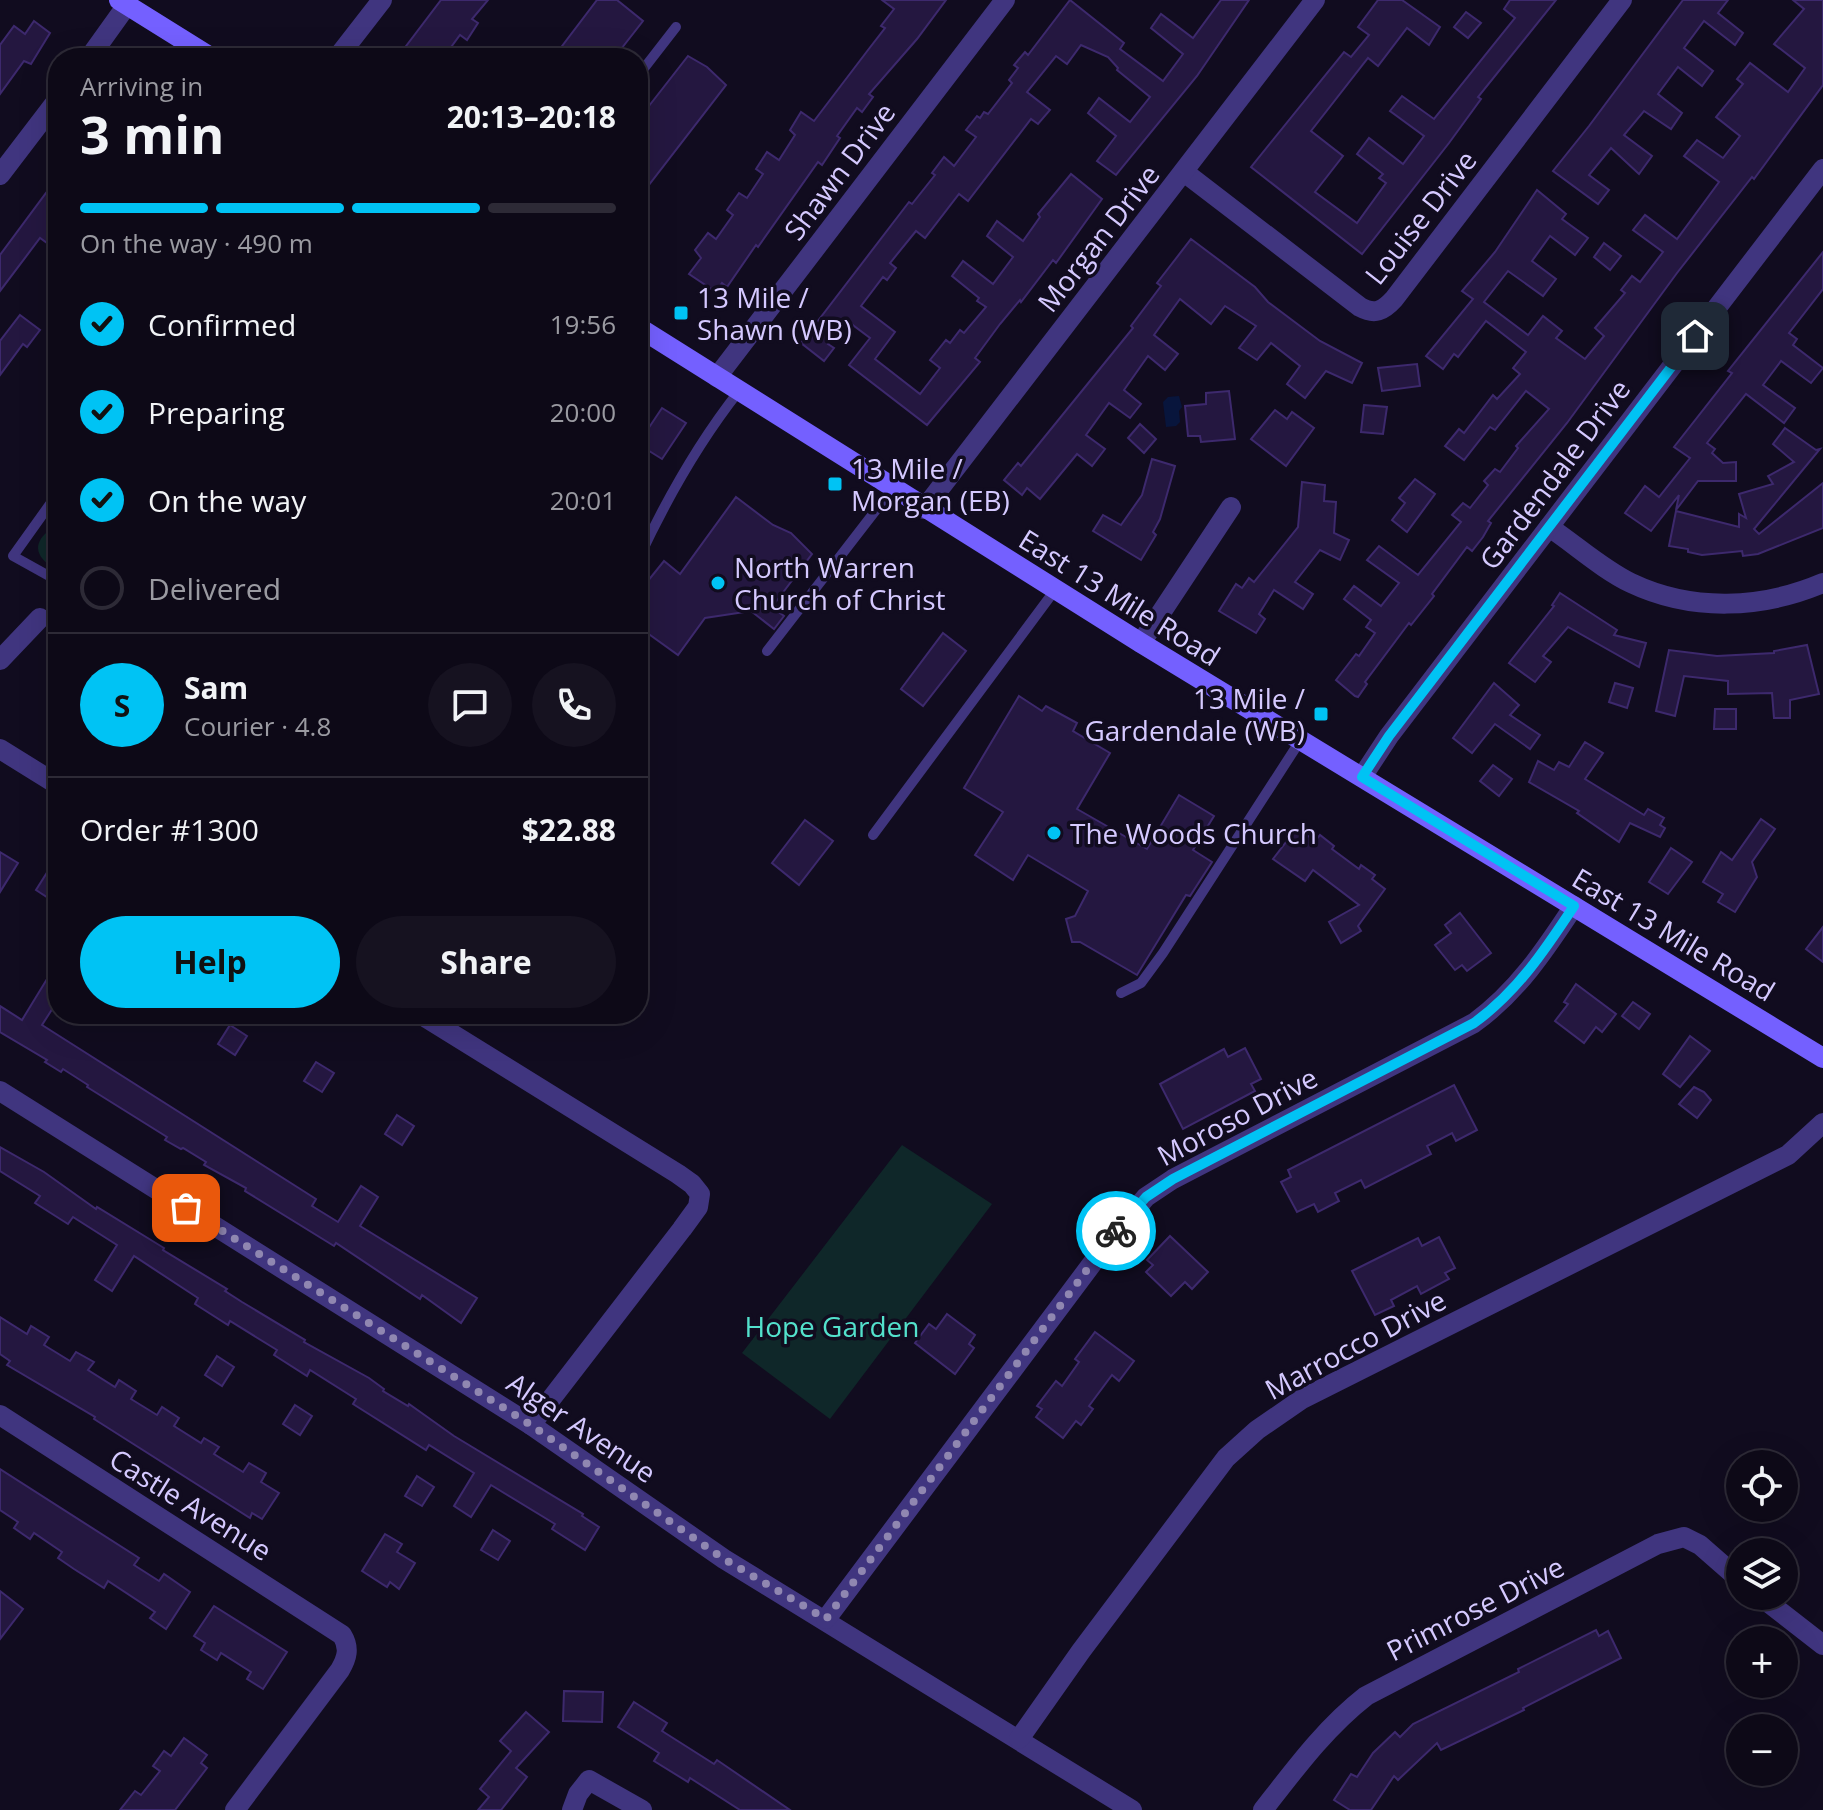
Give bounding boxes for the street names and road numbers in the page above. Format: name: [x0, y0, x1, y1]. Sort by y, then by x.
street label: Shawn Drive: [775, 95, 903, 247]
street label: Louise Drive: [1356, 142, 1484, 292]
street label: Morgan Drive: [1028, 156, 1168, 320]
street label: Gardendale Drive: [1470, 371, 1638, 577]
street label: East 13 Mile Road: [1012, 520, 1228, 674]
street label: East 13 Mile Road: [1566, 858, 1782, 1010]
street label: Moroso Drive: [1150, 1058, 1324, 1174]
street label: Marrocco Drive: [1258, 1280, 1452, 1408]
street label: Alger Avenue: [500, 1363, 664, 1491]
street label: Castle Avenue: [103, 1439, 279, 1569]
street label: Primrose Drive: [1380, 1547, 1570, 1669]

